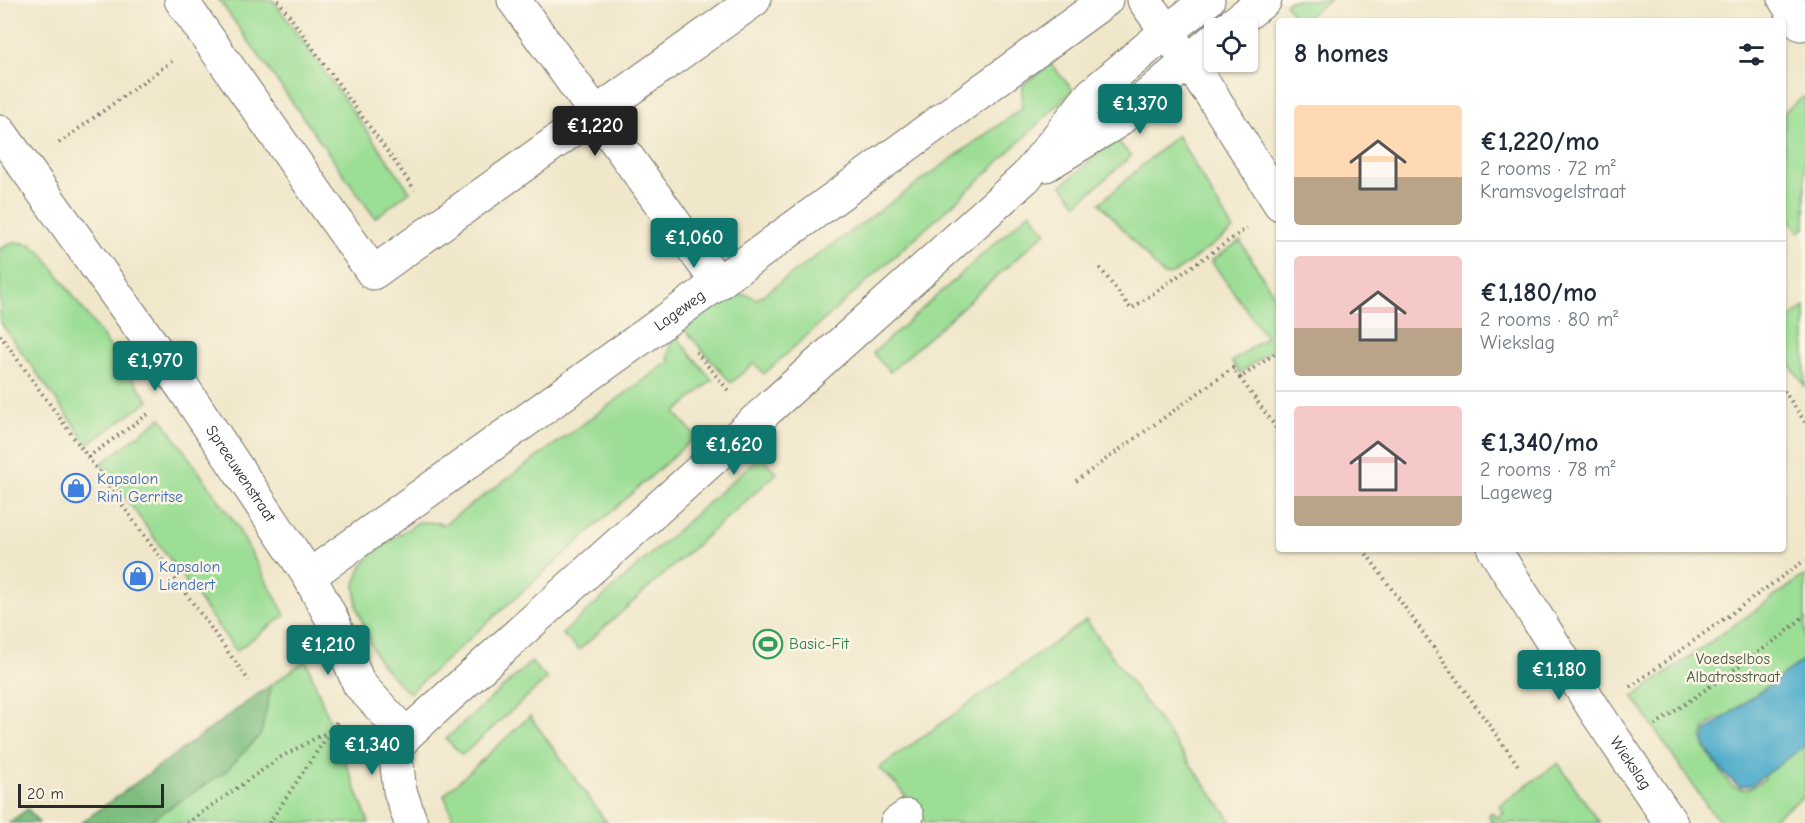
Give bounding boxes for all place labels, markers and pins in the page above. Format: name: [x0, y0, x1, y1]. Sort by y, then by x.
pin: €1,370: [1091, 84, 1189, 135]
pin: €1,220: [546, 106, 644, 157]
pin: €1,060: [645, 218, 743, 269]
pin: €1,970: [106, 341, 204, 392]
pin: €1,620: [685, 425, 783, 476]
place label: Kapsalon Rini Gerritse: [97, 470, 183, 506]
shop icon: Kapsalon Rini Gerritse: [60, 472, 92, 504]
place label: Kapsalon Liendert: [159, 558, 220, 594]
shop icon: Kapsalon Liendert: [122, 560, 154, 592]
pin: €1,210: [279, 625, 377, 676]
sports icon: Basic-Fit: [752, 628, 784, 660]
place label: Basic-Fit: [789, 635, 849, 653]
pin: €1,180: [1510, 650, 1608, 701]
pin: €1,340: [323, 725, 421, 776]

